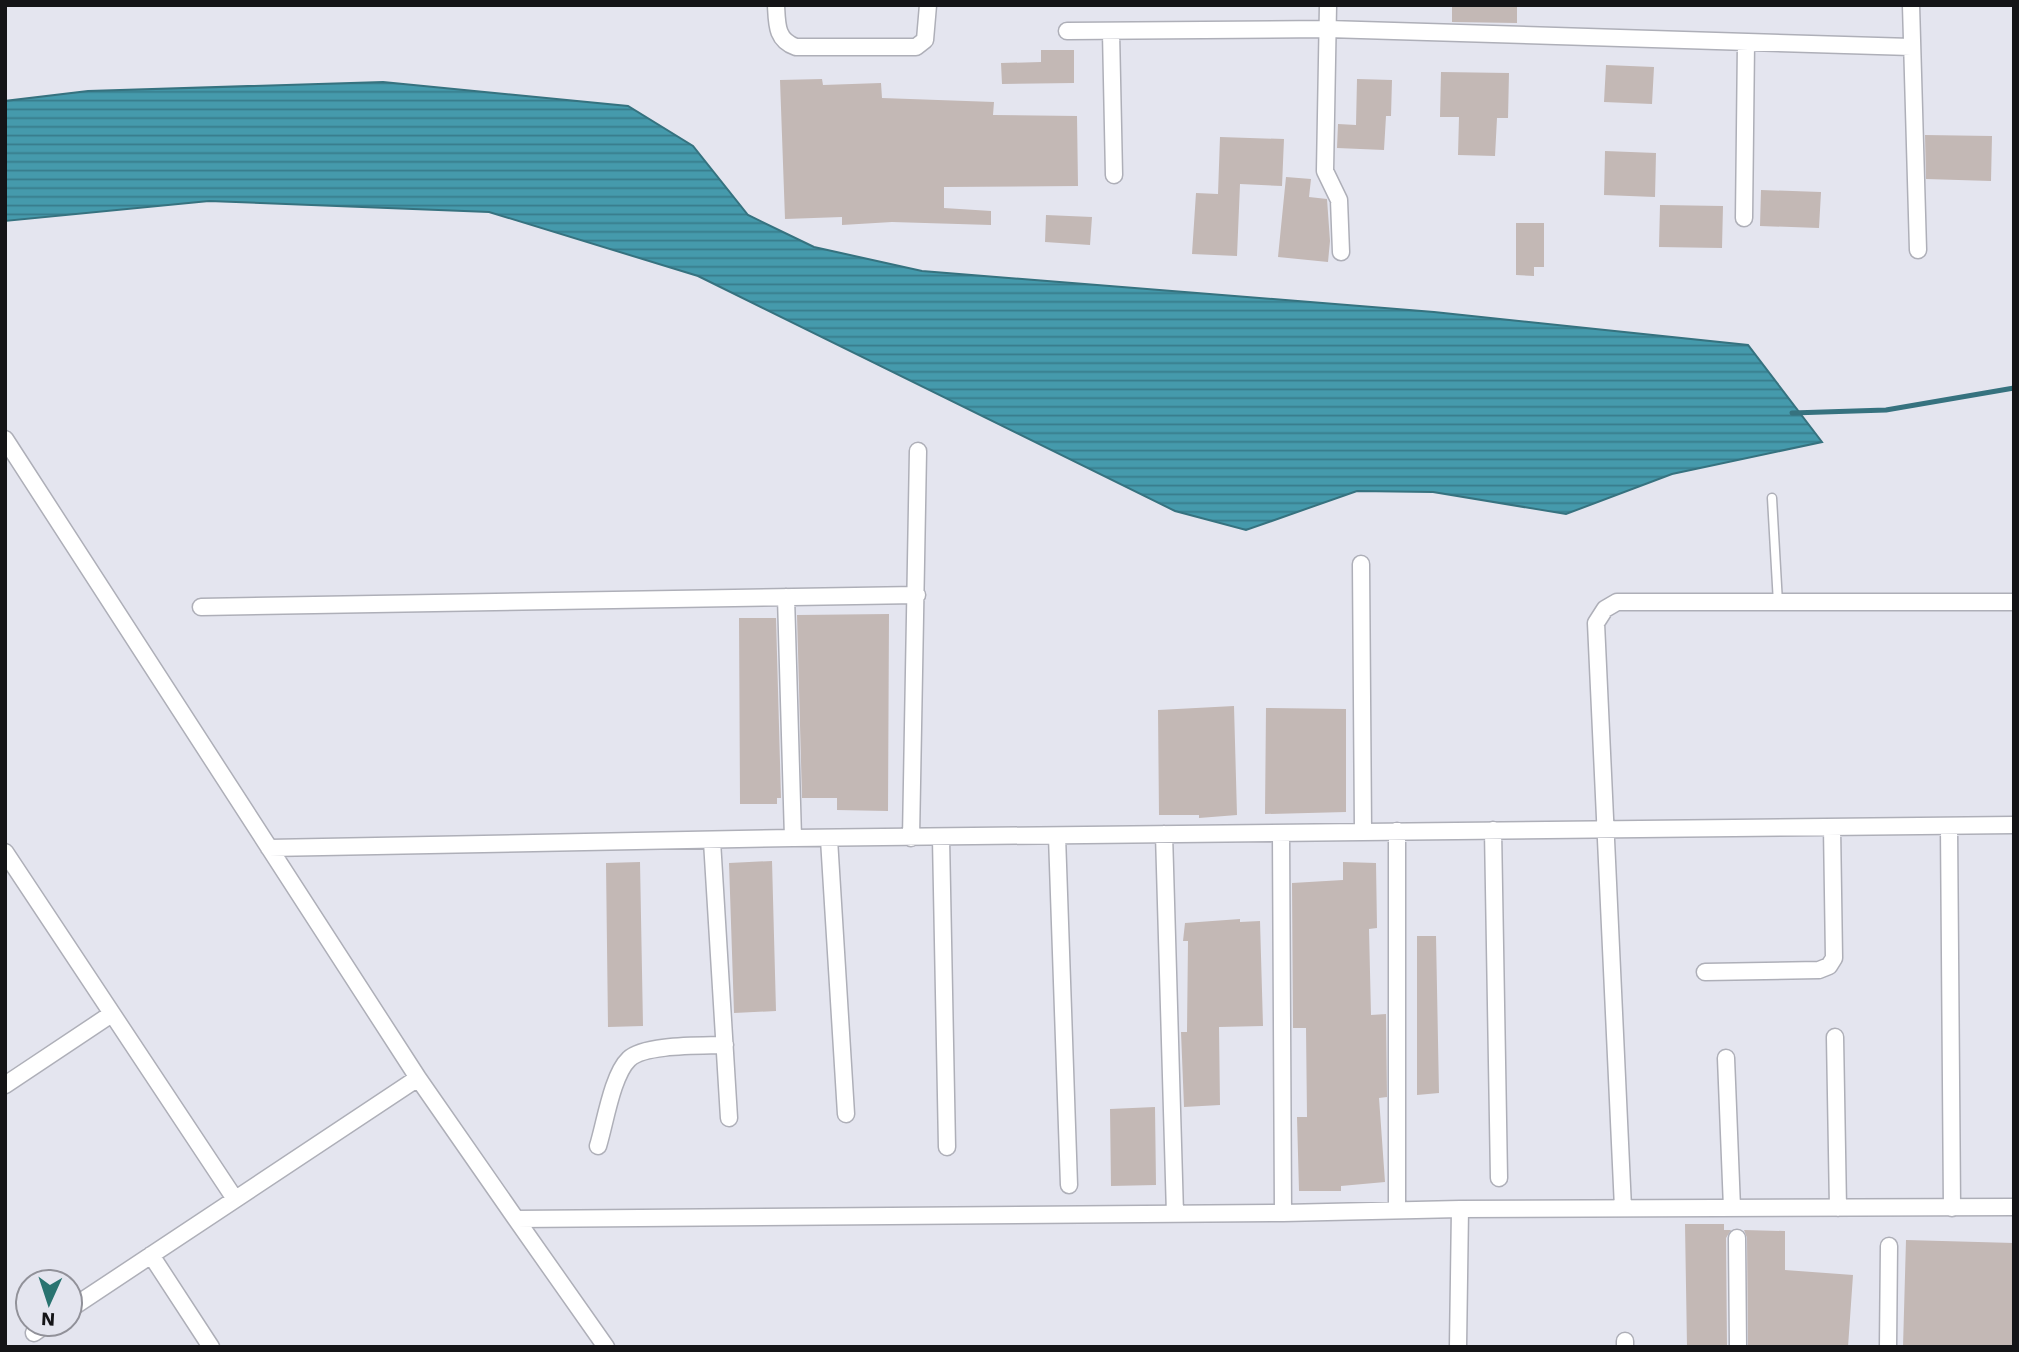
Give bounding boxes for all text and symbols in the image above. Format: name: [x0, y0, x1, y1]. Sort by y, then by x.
north arrow: [14, 1268, 84, 1338]
text: N: [40, 1308, 56, 1331]

